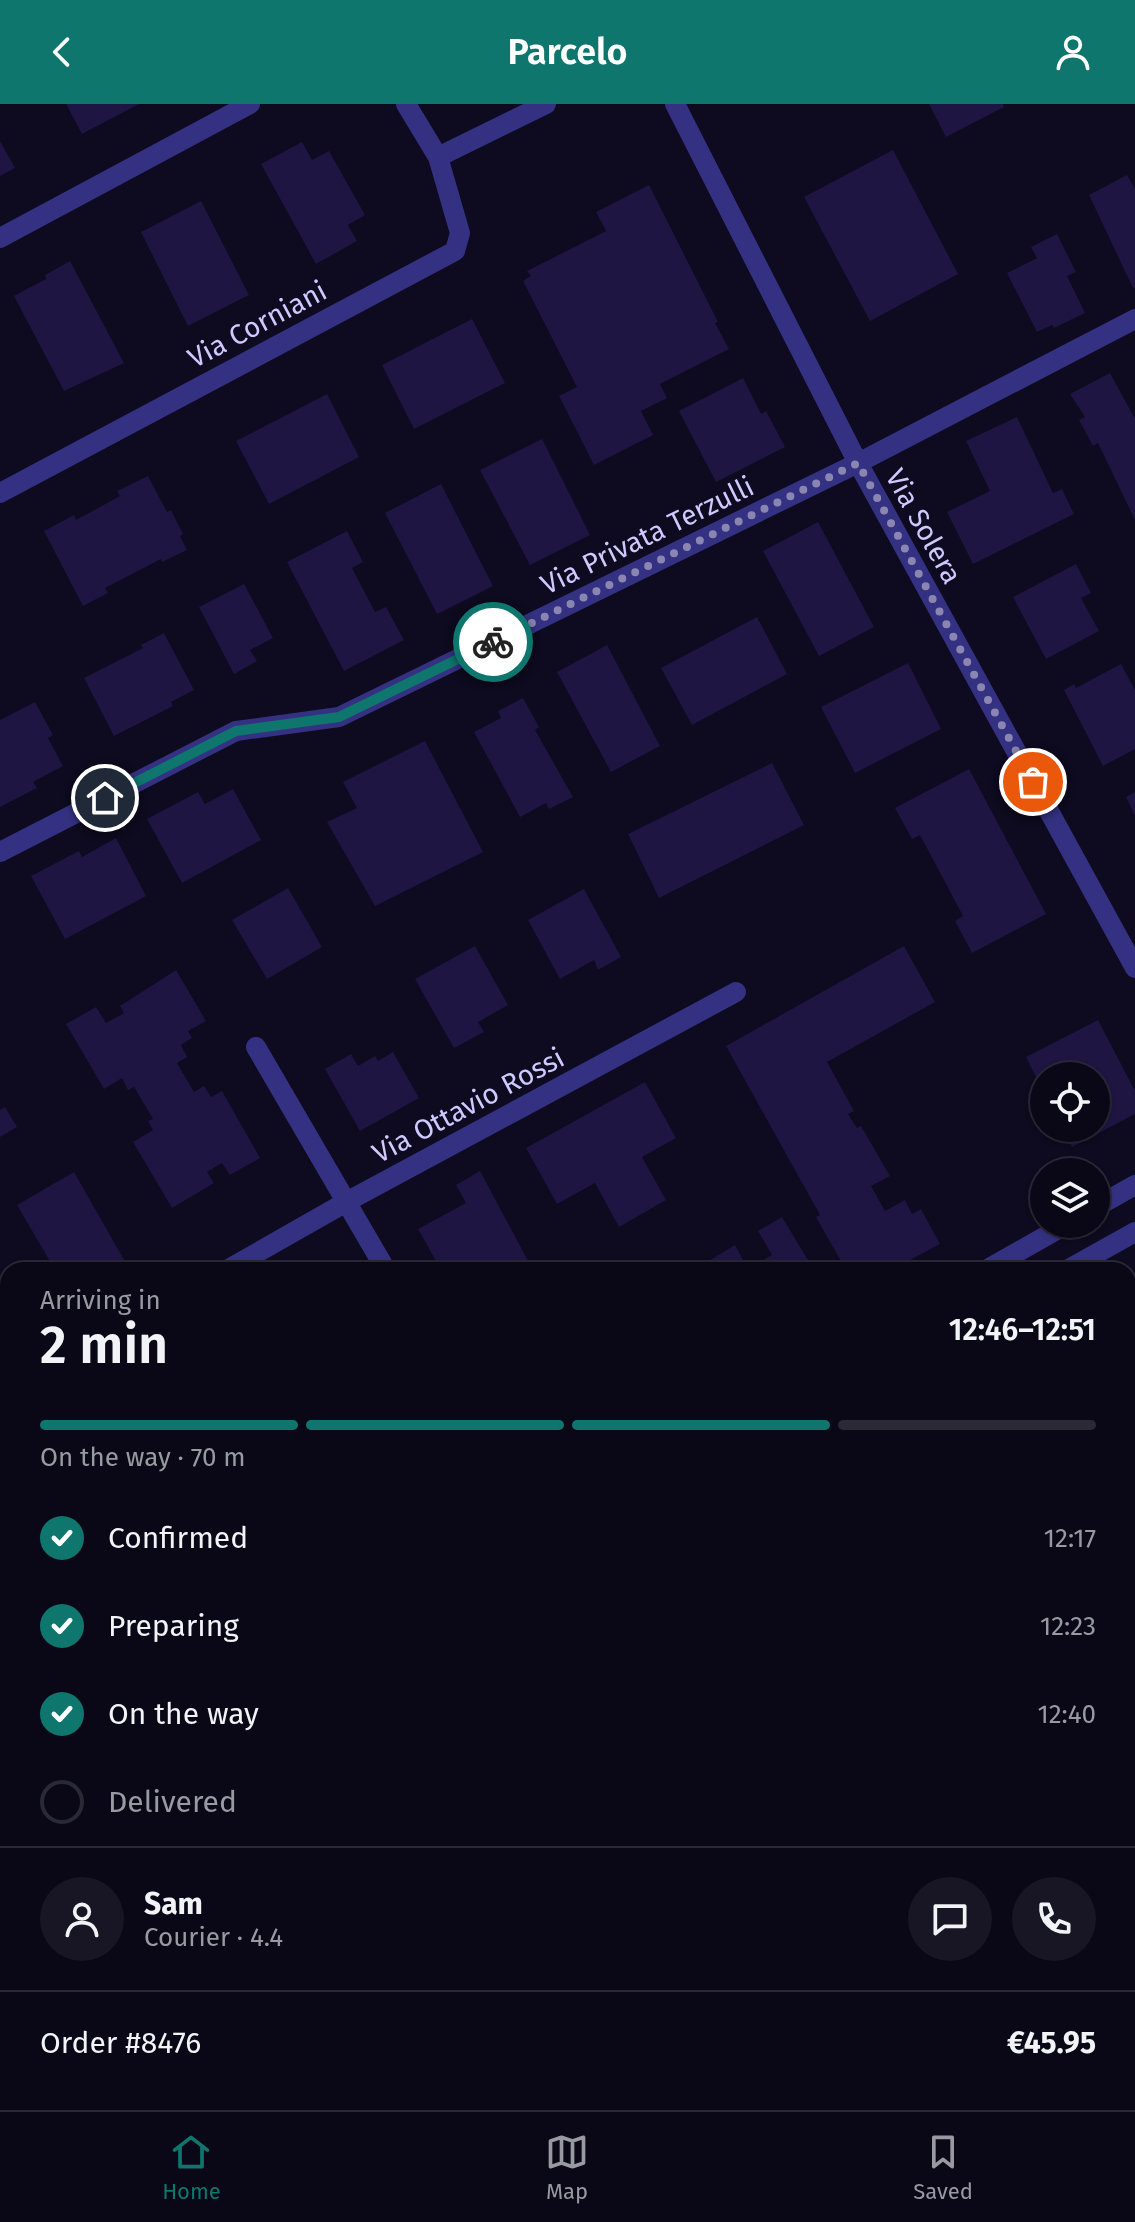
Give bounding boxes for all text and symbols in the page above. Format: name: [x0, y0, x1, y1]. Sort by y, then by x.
icon: back: [40, 30, 84, 74]
text: Parcelo: [507, 30, 628, 74]
icon: person: [1051, 30, 1095, 74]
street label: Via Corniani: [182, 274, 332, 375]
street label: Via Solera: [879, 463, 969, 589]
street label: Via Privata Terzulli: [535, 470, 759, 601]
courier: [453, 602, 533, 682]
icon: bike: [471, 620, 515, 664]
pin: [999, 748, 1067, 816]
icon: bag: [1011, 760, 1055, 804]
pin: [71, 764, 139, 832]
icon: home: [83, 776, 127, 820]
street label: Via Ottavio Rossi: [367, 1041, 570, 1170]
map controls: [1030, 1062, 1110, 1238]
button: locate: [1030, 1062, 1110, 1142]
button: layers: [1030, 1158, 1110, 1238]
text: Arriving in: [40, 1285, 161, 1316]
text: 12:46–12:51: [949, 1312, 1096, 1348]
text: 2 min: [40, 1314, 168, 1377]
text: On the way · 70 m: [40, 1442, 246, 1473]
icon: check: [40, 1516, 84, 1560]
text: Confirmed: [108, 1520, 248, 1556]
text: 12:17: [1044, 1523, 1096, 1554]
icon: check: [40, 1604, 84, 1648]
text: Preparing: [108, 1608, 239, 1644]
text: 12:23: [1040, 1611, 1096, 1642]
icon: check: [40, 1692, 84, 1736]
text: On the way: [108, 1696, 259, 1732]
text: 12:40: [1037, 1699, 1096, 1730]
text: Delivered: [108, 1784, 237, 1820]
button: person: [40, 1877, 124, 1961]
button: chat: [908, 1877, 992, 1961]
button: phone: [1012, 1877, 1096, 1961]
text: Sam: [144, 1886, 203, 1922]
text: Courier · 4.4: [144, 1922, 283, 1953]
text: Order #8476: [40, 2025, 201, 2061]
text: €45.95: [1007, 2025, 1096, 2061]
tab: Home: [162, 2130, 221, 2205]
tab: Map: [545, 2130, 589, 2205]
tab: Saved: [913, 2130, 973, 2205]

